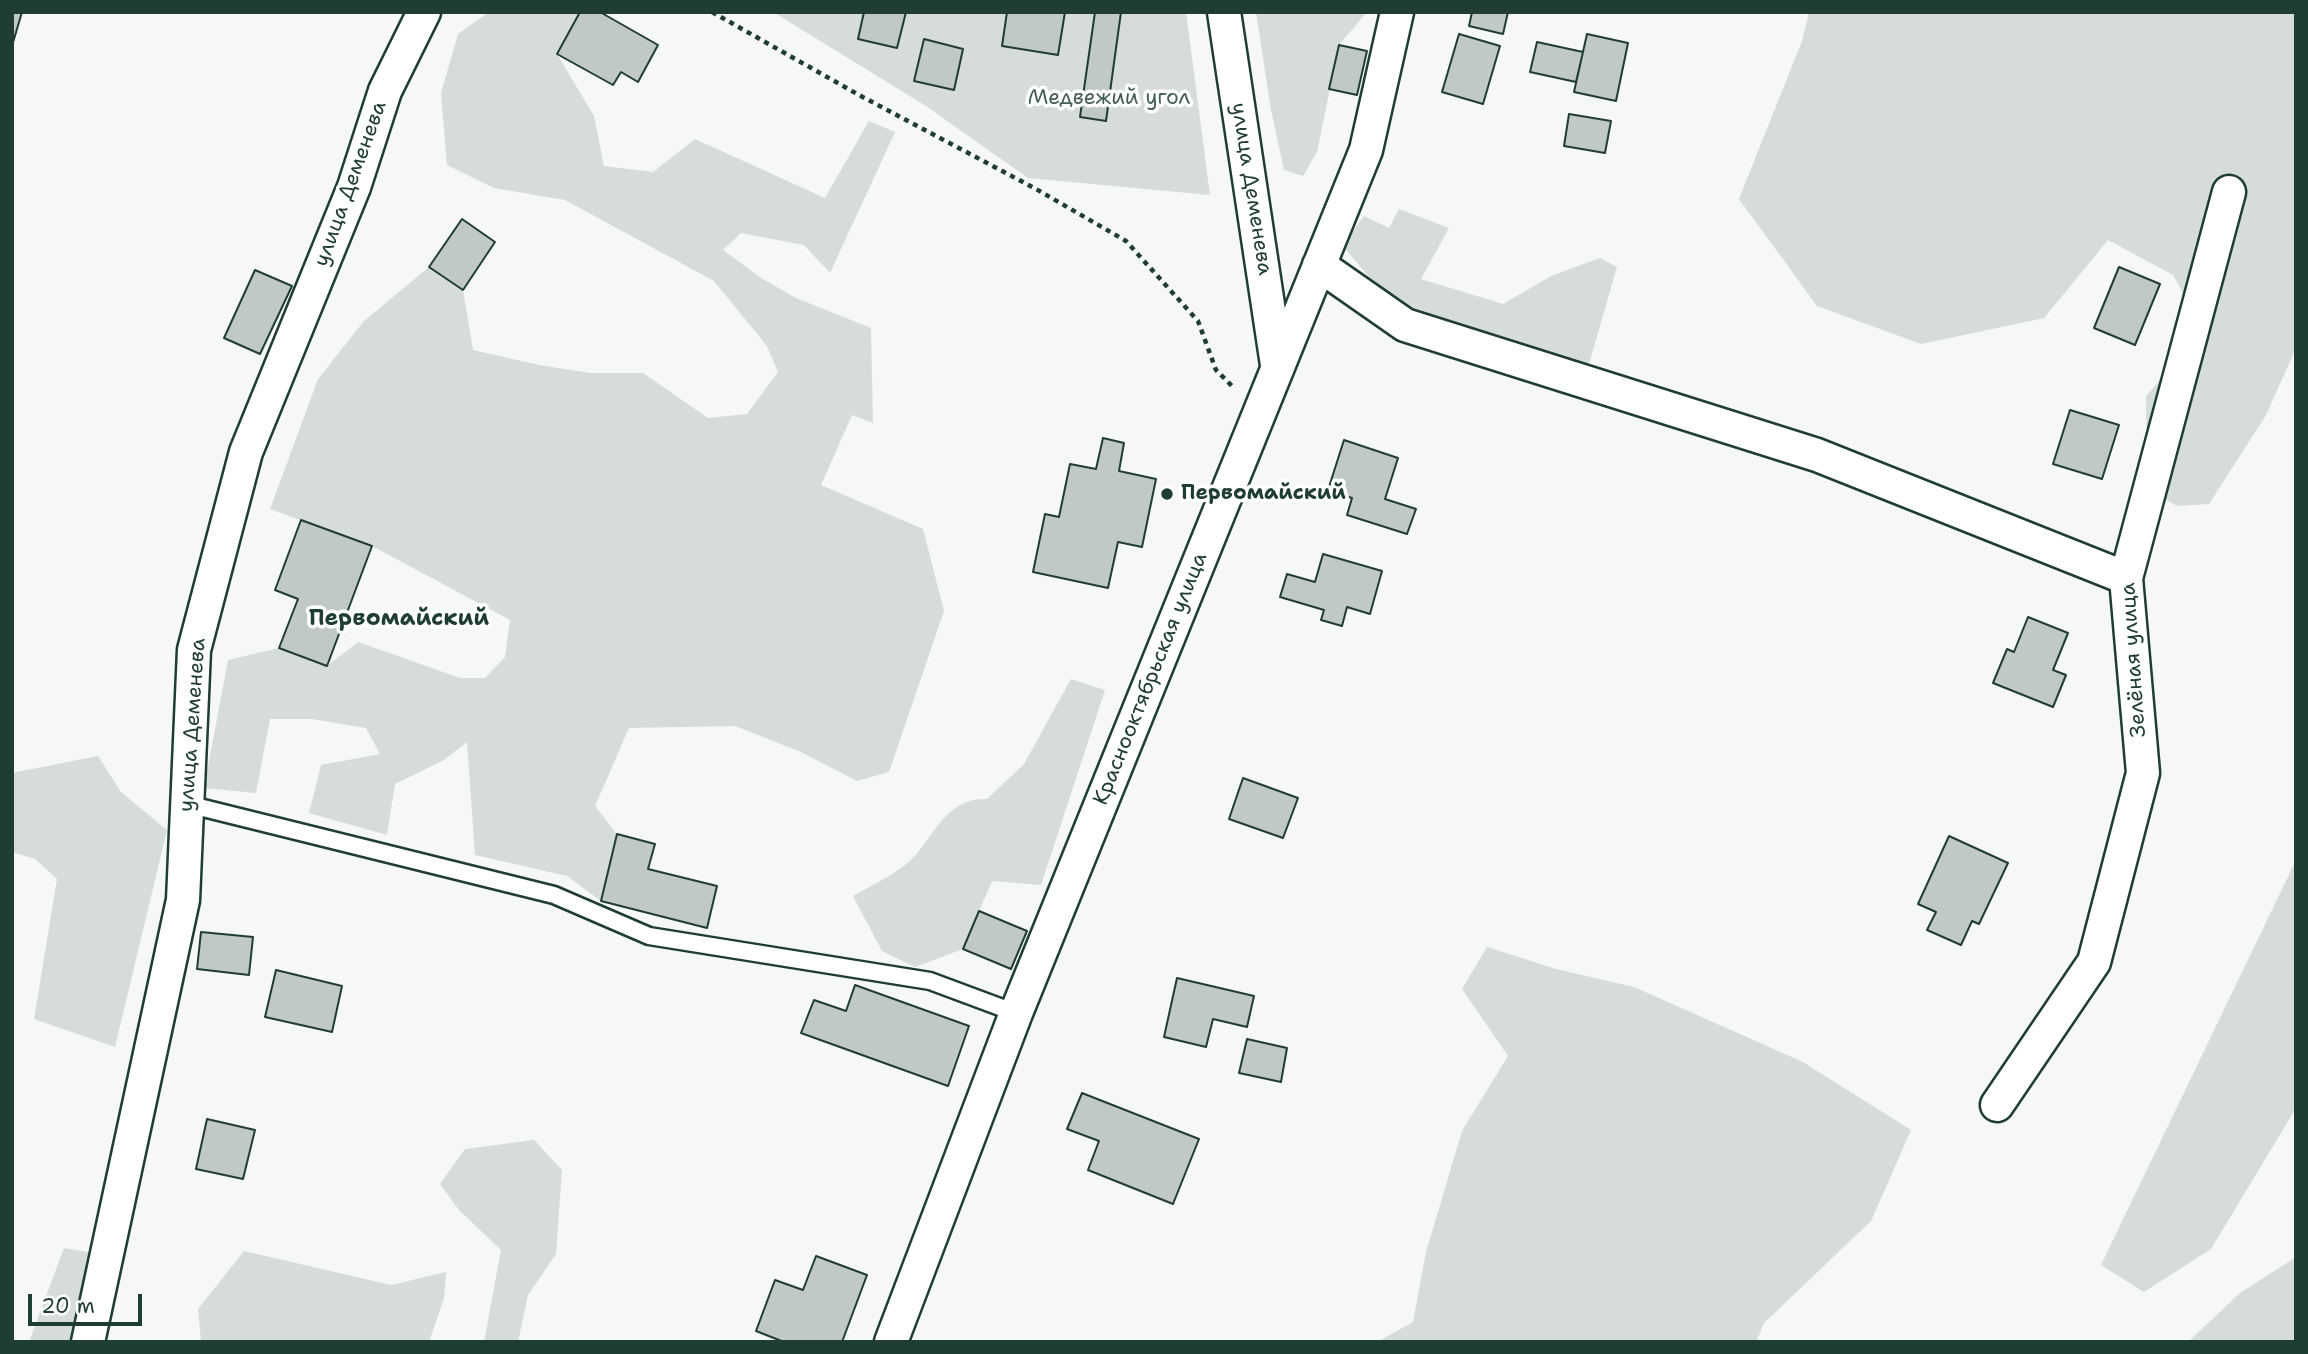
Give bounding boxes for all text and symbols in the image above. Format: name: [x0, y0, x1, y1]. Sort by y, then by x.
park label: Медвежий угол: [1028, 86, 1190, 112]
street label: улица Деменева: [309, 98, 393, 270]
street label: улица Деменева: [1225, 101, 1277, 277]
place label: Первомайский: [1181, 481, 1346, 507]
marker: Первомайский: [1159, 486, 1175, 502]
street label: Краснооктябрьская улица: [1089, 549, 1213, 809]
street label: Зелёная улица: [2116, 582, 2152, 738]
district label: Первомайский: [309, 605, 489, 633]
street label: улица Деменева: [174, 637, 212, 813]
scale bar: [32, 1280, 145, 1324]
text: 20 m: [41, 1292, 95, 1320]

